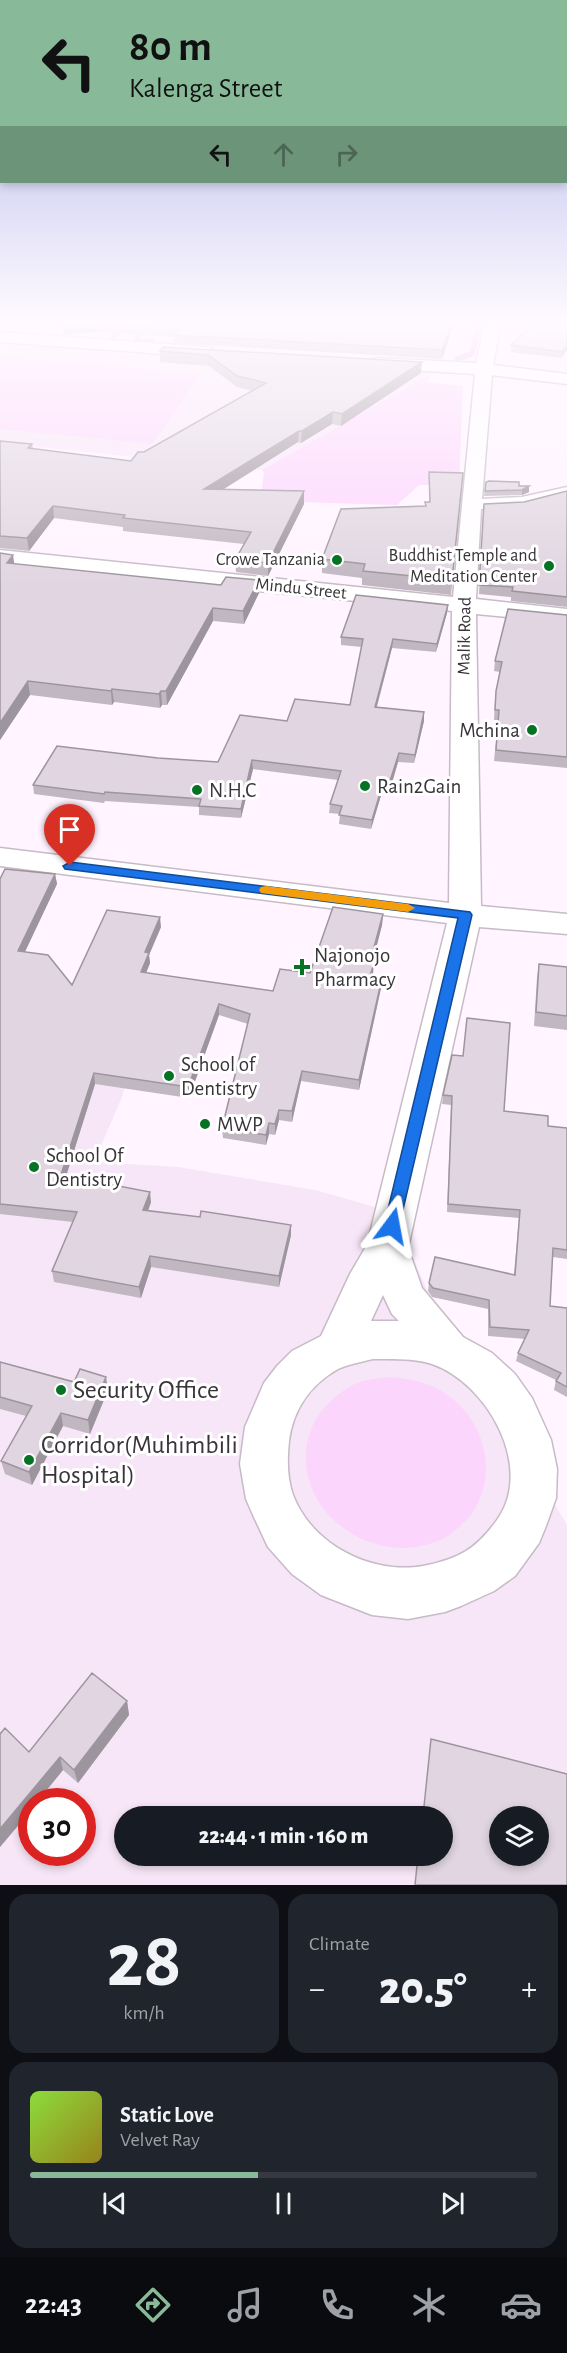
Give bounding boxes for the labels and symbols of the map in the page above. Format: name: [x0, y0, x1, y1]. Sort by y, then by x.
place label: Buddhist Temple and Meditation Center: [388, 547, 537, 586]
place label: Crowe Tanzania: [216, 551, 325, 569]
marker: Crowe Tanzania: [330, 553, 344, 567]
marker: Buddhist Temple and Meditation Center: [542, 559, 556, 573]
street label: Mindu Street: [254, 575, 348, 603]
street label: Malik Road: [455, 597, 475, 675]
place label: Mchina: [459, 720, 520, 741]
marker: Mchina: [525, 723, 539, 737]
place label: Rain2Gain: [377, 776, 461, 797]
marker: Rain2Gain: [358, 779, 372, 793]
place label: N.H.C: [209, 780, 256, 801]
marker: N.H.C: [190, 783, 204, 797]
pin: [44, 804, 95, 866]
place label: Najonojo Pharmacy: [314, 945, 396, 990]
marker: Najonojo Pharmacy: [295, 960, 309, 974]
place label: School of Dentistry: [181, 1054, 257, 1099]
marker: School of Dentistry: [162, 1069, 176, 1083]
place label: MWP: [217, 1114, 263, 1135]
marker: MWP: [198, 1117, 212, 1131]
place label: School Of Dentistry: [46, 1145, 125, 1190]
marker: School Of Dentistry: [27, 1160, 41, 1174]
position arrow: [360, 1194, 424, 1258]
place label: Security Office: [73, 1377, 219, 1403]
marker: Security Office: [54, 1383, 68, 1397]
place label: Corridor(Muhimbili Hospital): [41, 1432, 238, 1488]
marker: Corridor(Muhimbili Hospital): [22, 1453, 36, 1467]
speed limit sign: 30: [18, 1788, 96, 1866]

